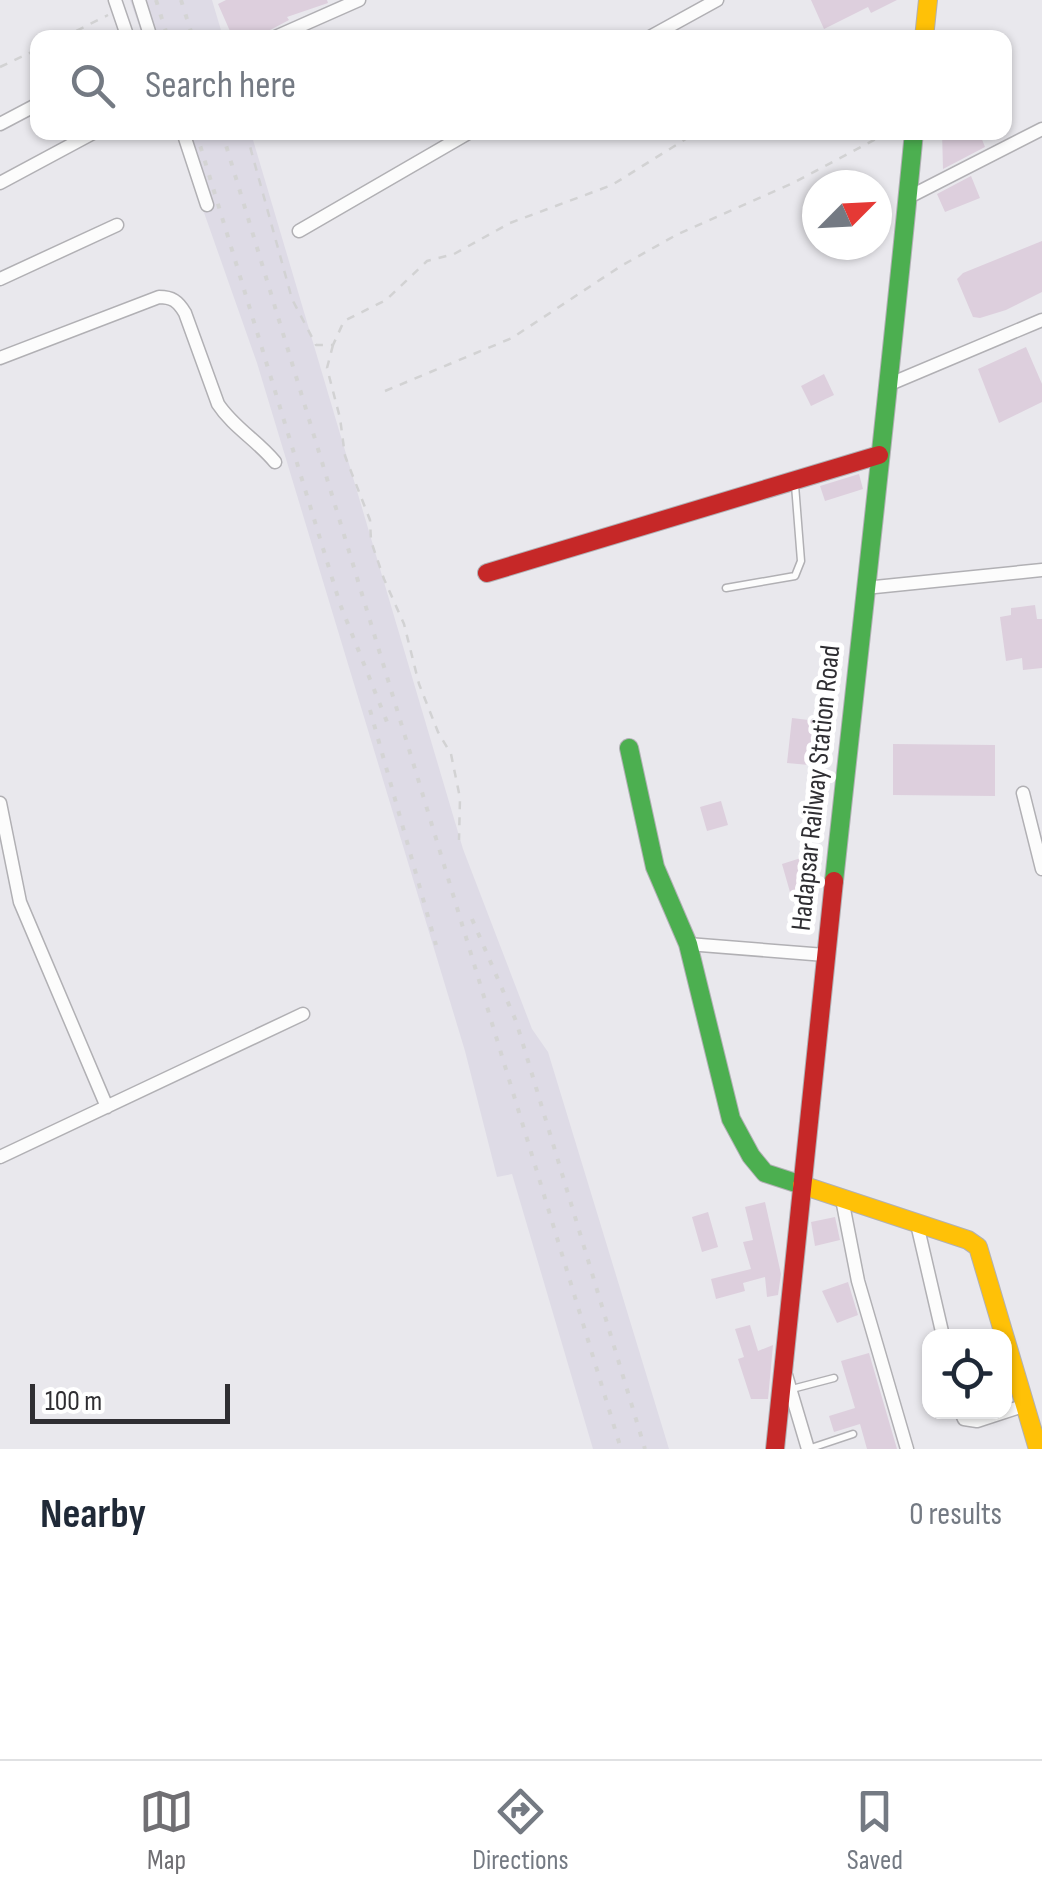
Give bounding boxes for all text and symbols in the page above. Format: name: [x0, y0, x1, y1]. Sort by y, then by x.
search box: [30, 30, 1012, 140]
icon: search: [65, 58, 120, 113]
text: Search here: [145, 63, 296, 108]
north arrow: [802, 170, 892, 260]
street label: Hadapsar Railway Station Road: [785, 644, 847, 932]
map controls: [922, 1329, 1012, 1419]
button: locate: [922, 1329, 1012, 1419]
scale bar: [30, 1379, 230, 1424]
text: 100 m: [45, 1385, 102, 1418]
text: Nearby: [40, 1489, 146, 1540]
text: 0 results: [909, 1495, 1002, 1534]
tab: Map: [139, 1784, 194, 1877]
tab: Directions: [472, 1784, 569, 1877]
tab: Saved: [847, 1784, 903, 1877]

